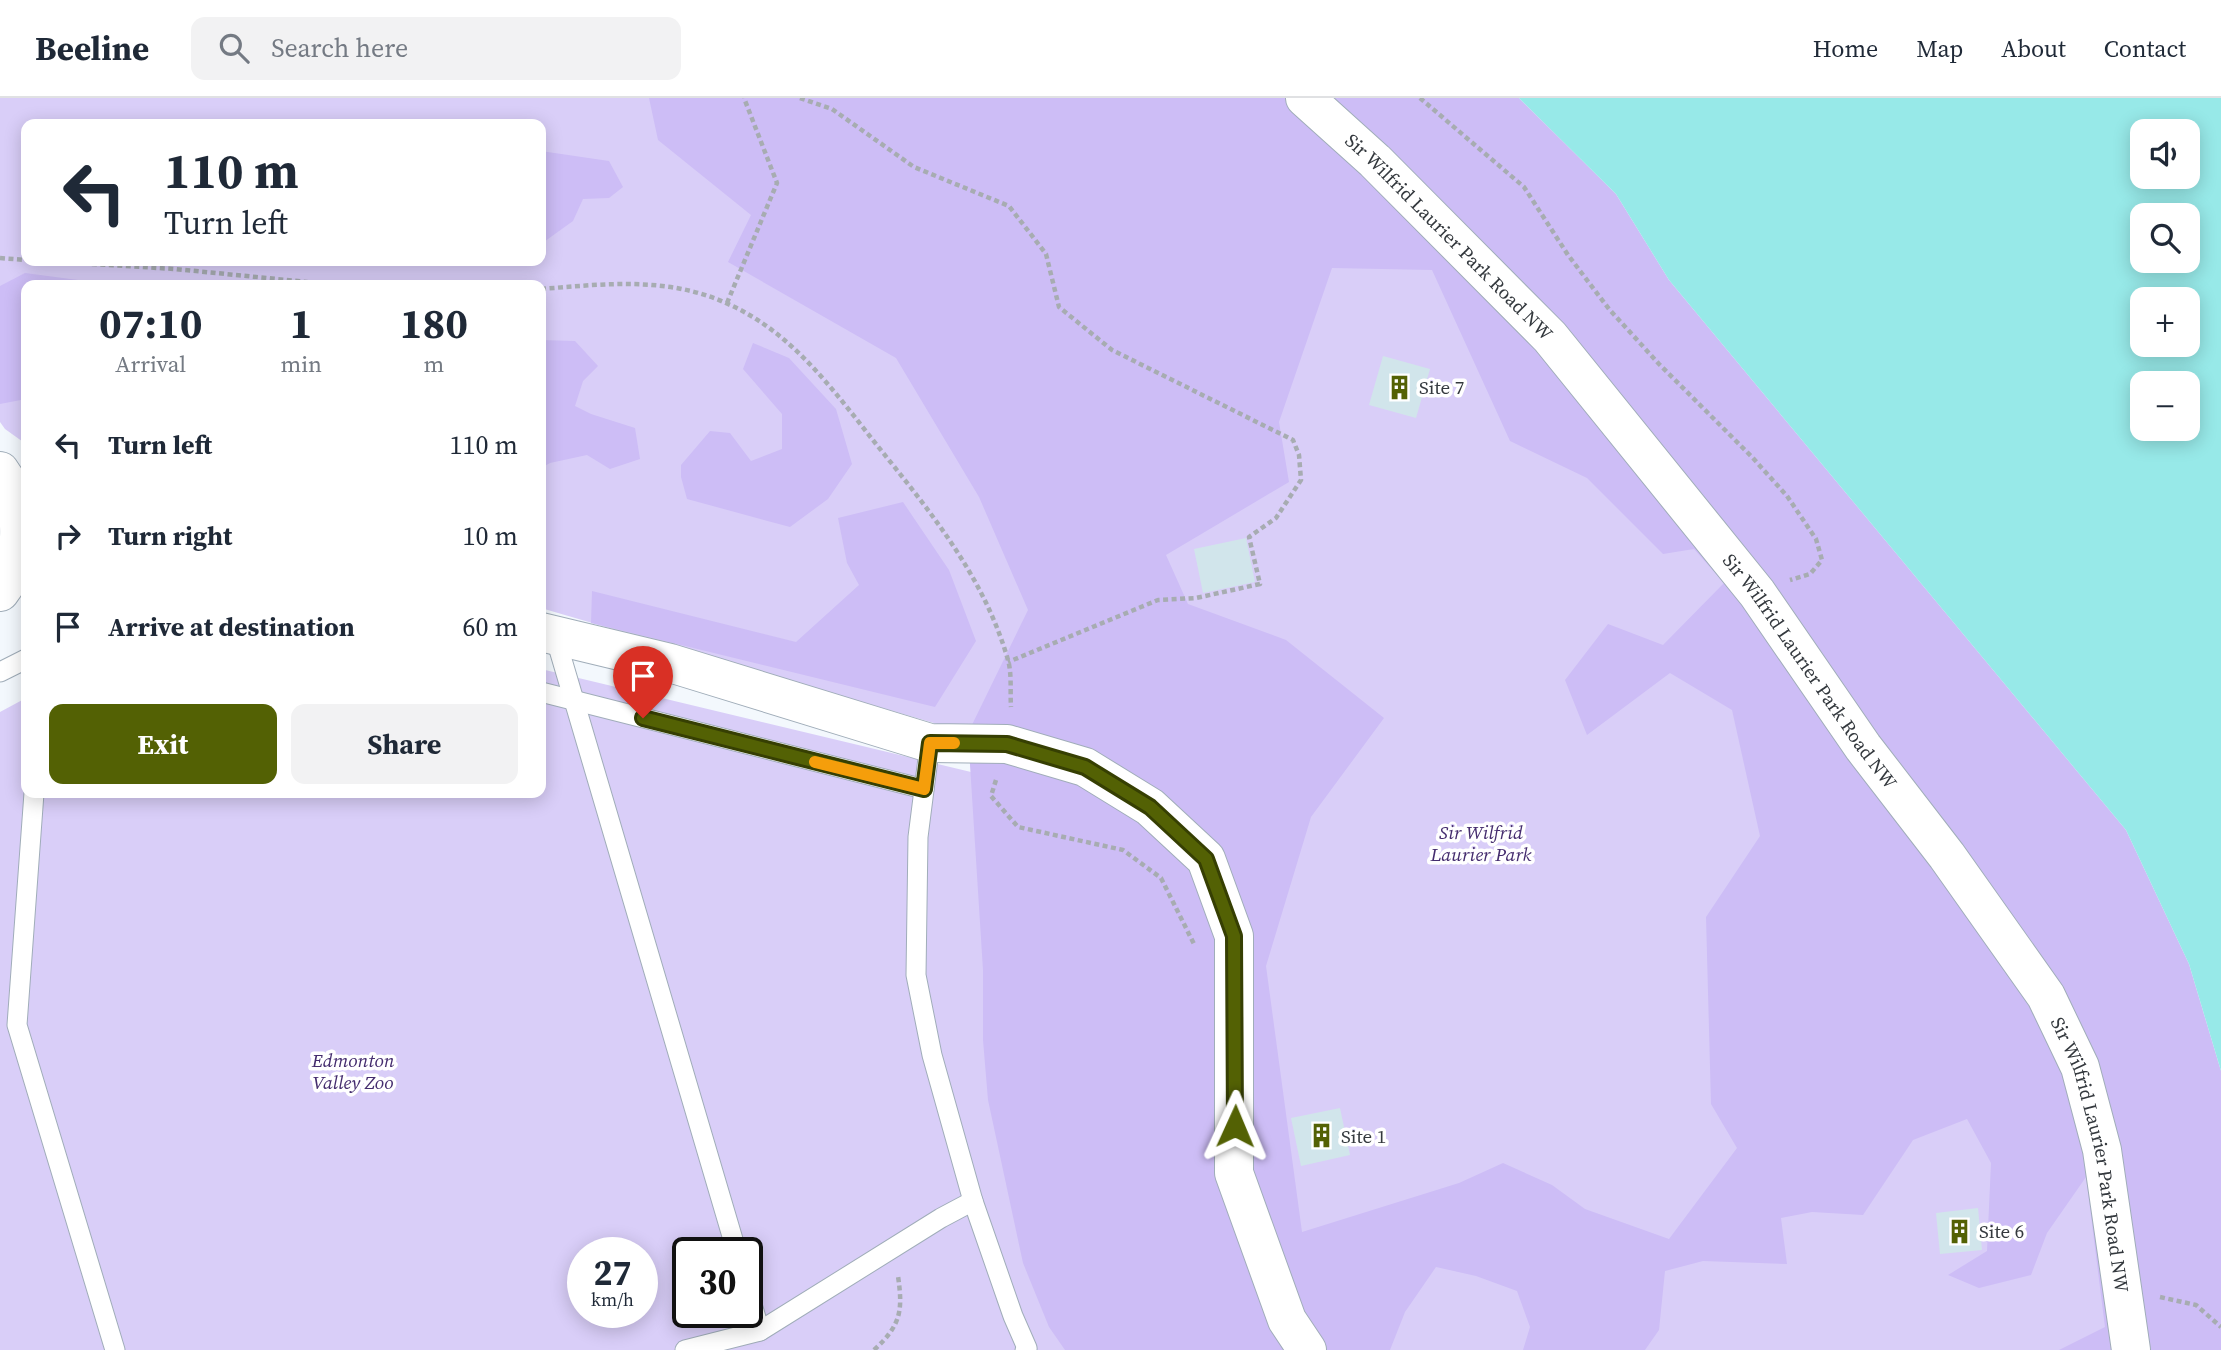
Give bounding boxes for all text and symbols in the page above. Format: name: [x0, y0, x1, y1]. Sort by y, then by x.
search box: [191, 17, 681, 80]
text: Beeline: [35, 26, 149, 71]
icon: search: [215, 29, 253, 67]
text: Search here: [271, 30, 408, 66]
text: Home: [1813, 32, 1878, 65]
text: Map: [1916, 32, 1963, 65]
text: About: [2001, 32, 2066, 65]
text: Contact: [2104, 32, 2186, 65]
map controls: [2130, 119, 2200, 441]
button: sound: [2130, 119, 2200, 189]
street label: Sir Wilfrid Laurier Park Road NW: [1340, 127, 1559, 346]
text: 110 m: [164, 137, 299, 204]
icon: left: [49, 147, 140, 238]
text: Turn left: [164, 201, 288, 245]
button: search: [2130, 203, 2200, 273]
button: +: [2130, 287, 2200, 357]
text: 07:10: [99, 294, 203, 352]
text: 1: [290, 294, 313, 352]
text: 180: [400, 294, 468, 352]
text: Arrival: [115, 348, 186, 380]
text: min: [280, 348, 322, 380]
text: m: [424, 348, 444, 380]
button: −: [2130, 371, 2200, 441]
building icon: Site 7: [1385, 373, 1413, 401]
place label: Site 7: [1419, 374, 1464, 400]
icon: left: [49, 426, 87, 464]
text: Turn left: [108, 427, 212, 463]
text: 110 m: [450, 427, 518, 463]
icon: right: [49, 517, 87, 555]
text: Turn right: [108, 518, 232, 554]
text: 10 m: [463, 518, 518, 554]
street label: Sir Wilfrid Laurier Park Road NW: [1717, 548, 1904, 794]
icon: arrive: [49, 608, 87, 646]
text: Arrive at destination: [108, 609, 355, 645]
text: 60 m: [463, 609, 518, 645]
pin: [613, 646, 673, 718]
icon: arrive: [624, 657, 662, 695]
button: Exit: [49, 704, 277, 784]
button: Share: [291, 704, 518, 784]
park label: Sir Wilfrid Laurier Park: [1429, 819, 1532, 867]
street label: Sir Wilfrid Laurier Park Road NW: [2045, 1013, 2136, 1295]
park label: Edmonton Valley Zoo: [311, 1047, 395, 1095]
position arrow: [1198, 1089, 1272, 1163]
building icon: Site 1: [1307, 1122, 1335, 1150]
place label: Site 1: [1341, 1123, 1386, 1149]
building icon: Site 6: [1945, 1217, 1973, 1245]
place label: Site 6: [1979, 1218, 2024, 1244]
speed limit sign: 30: [672, 1237, 763, 1328]
text: 27: [594, 1249, 631, 1297]
text: km/h: [591, 1287, 634, 1312]

